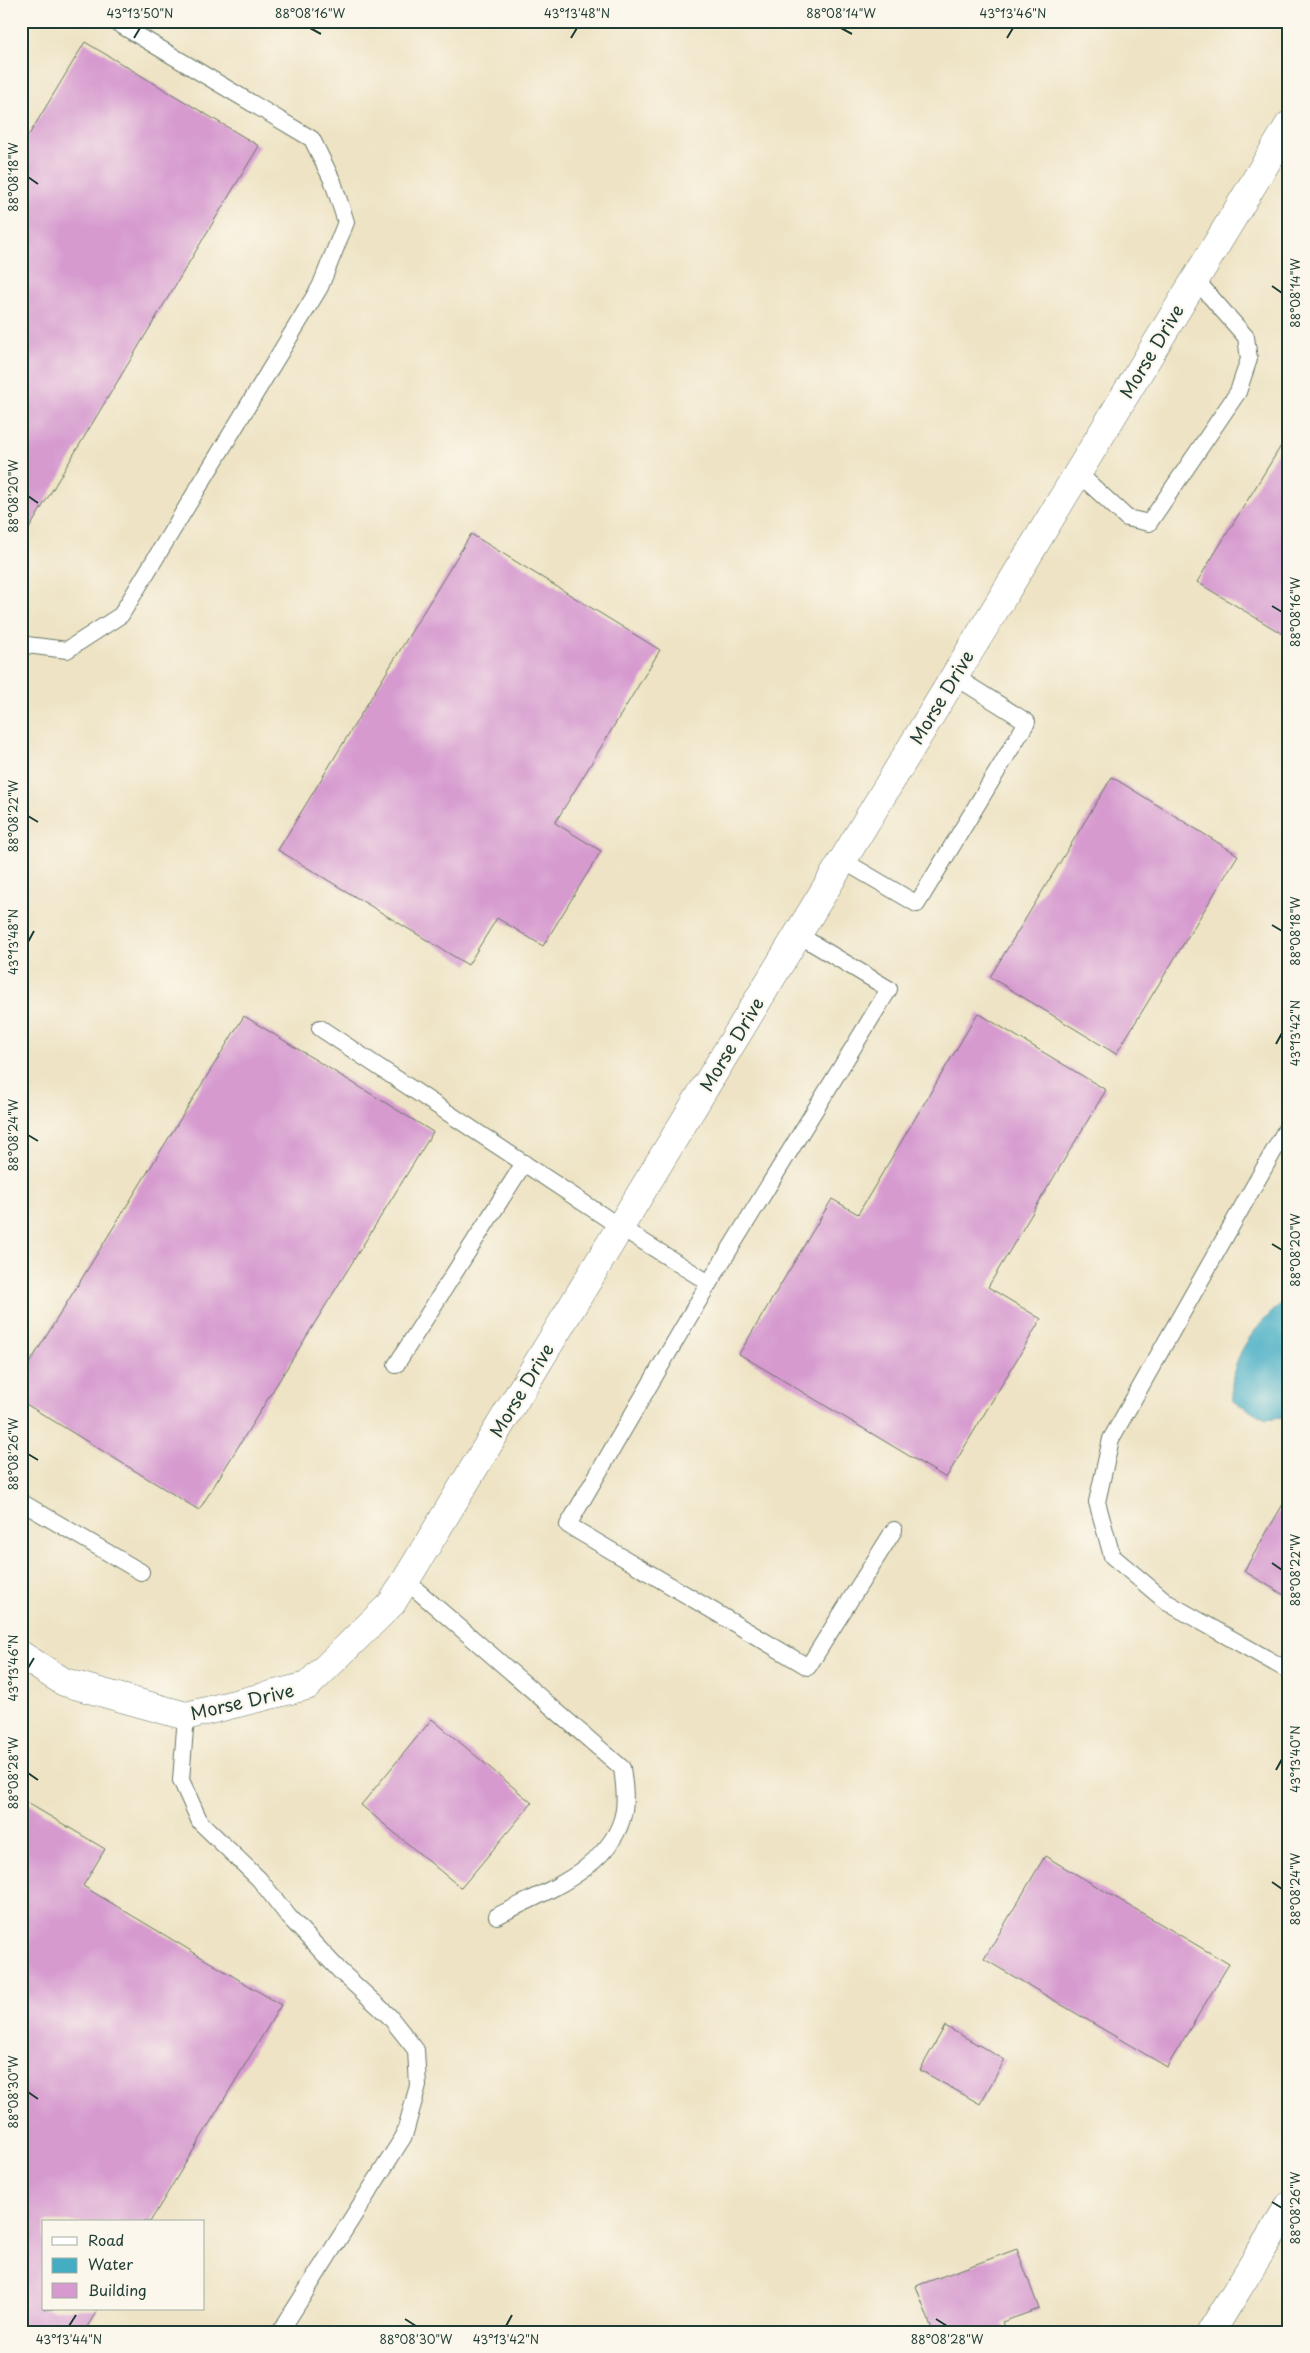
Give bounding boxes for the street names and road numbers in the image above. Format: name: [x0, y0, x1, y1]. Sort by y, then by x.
street label: Morse Drive: [1112, 299, 1190, 403]
street label: Morse Drive: [902, 645, 980, 749]
street label: Morse Drive: [692, 992, 770, 1096]
street label: Morse Drive: [482, 1338, 560, 1442]
street label: Morse Drive: [188, 1676, 296, 1726]

